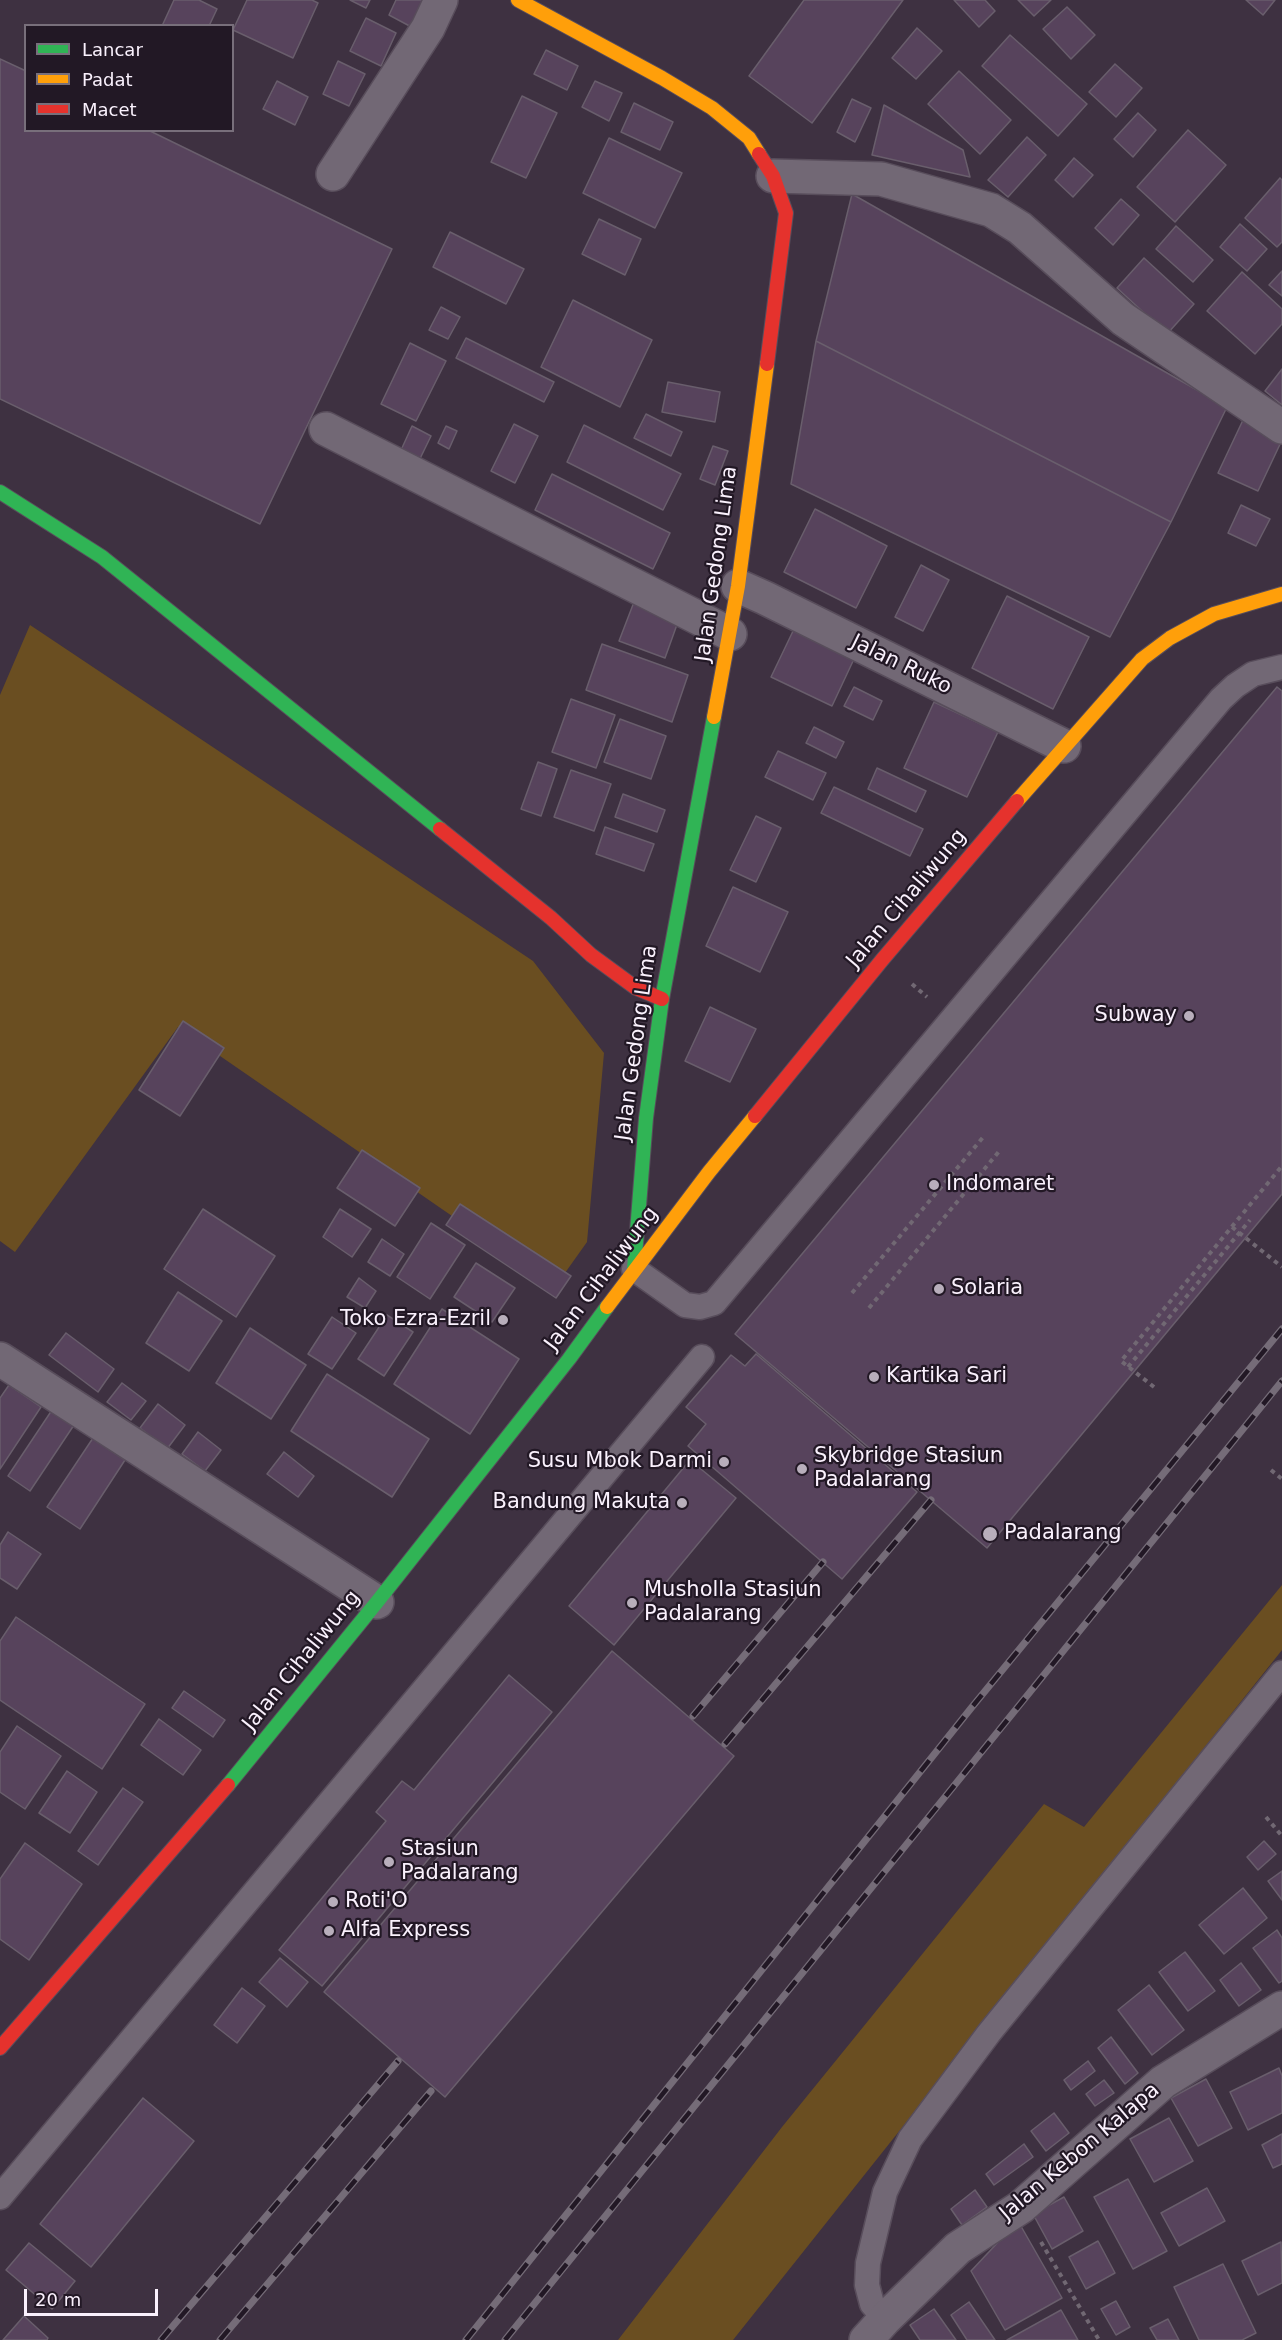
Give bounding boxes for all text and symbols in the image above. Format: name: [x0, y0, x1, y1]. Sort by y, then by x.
legend: [24, 24, 234, 132]
text: Lancar: [82, 39, 143, 60]
text: Padat: [82, 69, 133, 90]
text: Macet: [82, 99, 137, 120]
street label: Jalan Gedong Lima: [691, 465, 743, 663]
street label: Jalan Ruko: [847, 630, 955, 700]
street label: Jalan Cihaliwung: [842, 825, 972, 973]
street label: Jalan Gedong Lima: [611, 944, 663, 1142]
place label: Subway: [1095, 1003, 1177, 1029]
marker: Subway: [1182, 1009, 1196, 1023]
place label: Indomaret: [946, 1172, 1054, 1198]
marker: Indomaret: [927, 1178, 941, 1192]
street label: Jalan Cihaliwung: [540, 1202, 664, 1356]
place label: Solaria: [951, 1276, 1023, 1302]
marker: Solaria: [932, 1282, 946, 1296]
place label: Toko Ezra-Ezril: [340, 1307, 491, 1333]
marker: Toko Ezra-Ezril: [496, 1313, 510, 1327]
place label: Kartika Sari: [886, 1364, 1007, 1390]
marker: Kartika Sari: [867, 1370, 881, 1384]
place label: Skybridge Stasiun Padalarang: [814, 1444, 1003, 1494]
place label: Susu Mbok Darmi: [528, 1449, 712, 1475]
marker: Susu Mbok Darmi: [717, 1455, 731, 1469]
marker: Skybridge Stasiun Padalarang: [795, 1462, 809, 1476]
place label: Bandung Makuta: [493, 1490, 670, 1516]
marker: Bandung Makuta: [675, 1496, 689, 1510]
place label: Padalarang: [1004, 1521, 1122, 1547]
marker: Padalarang: [981, 1525, 999, 1543]
place label: Musholla Stasiun Padalarang: [644, 1578, 822, 1628]
street label: Jalan Cihaliwung: [238, 1586, 366, 1736]
marker: Musholla Stasiun Padalarang: [625, 1596, 639, 1610]
place label: Stasiun Padalarang: [401, 1837, 519, 1887]
marker: Stasiun Padalarang: [382, 1855, 396, 1869]
place label: Roti'O: [345, 1889, 408, 1915]
marker: Roti'O: [326, 1895, 340, 1909]
place label: Alfa Express: [341, 1918, 470, 1944]
marker: Alfa Express: [322, 1924, 336, 1938]
street label: Jalan Kebon Kalapa: [995, 2078, 1165, 2226]
scale bar: [27, 2277, 160, 2315]
text: 20 m: [35, 2289, 81, 2310]

